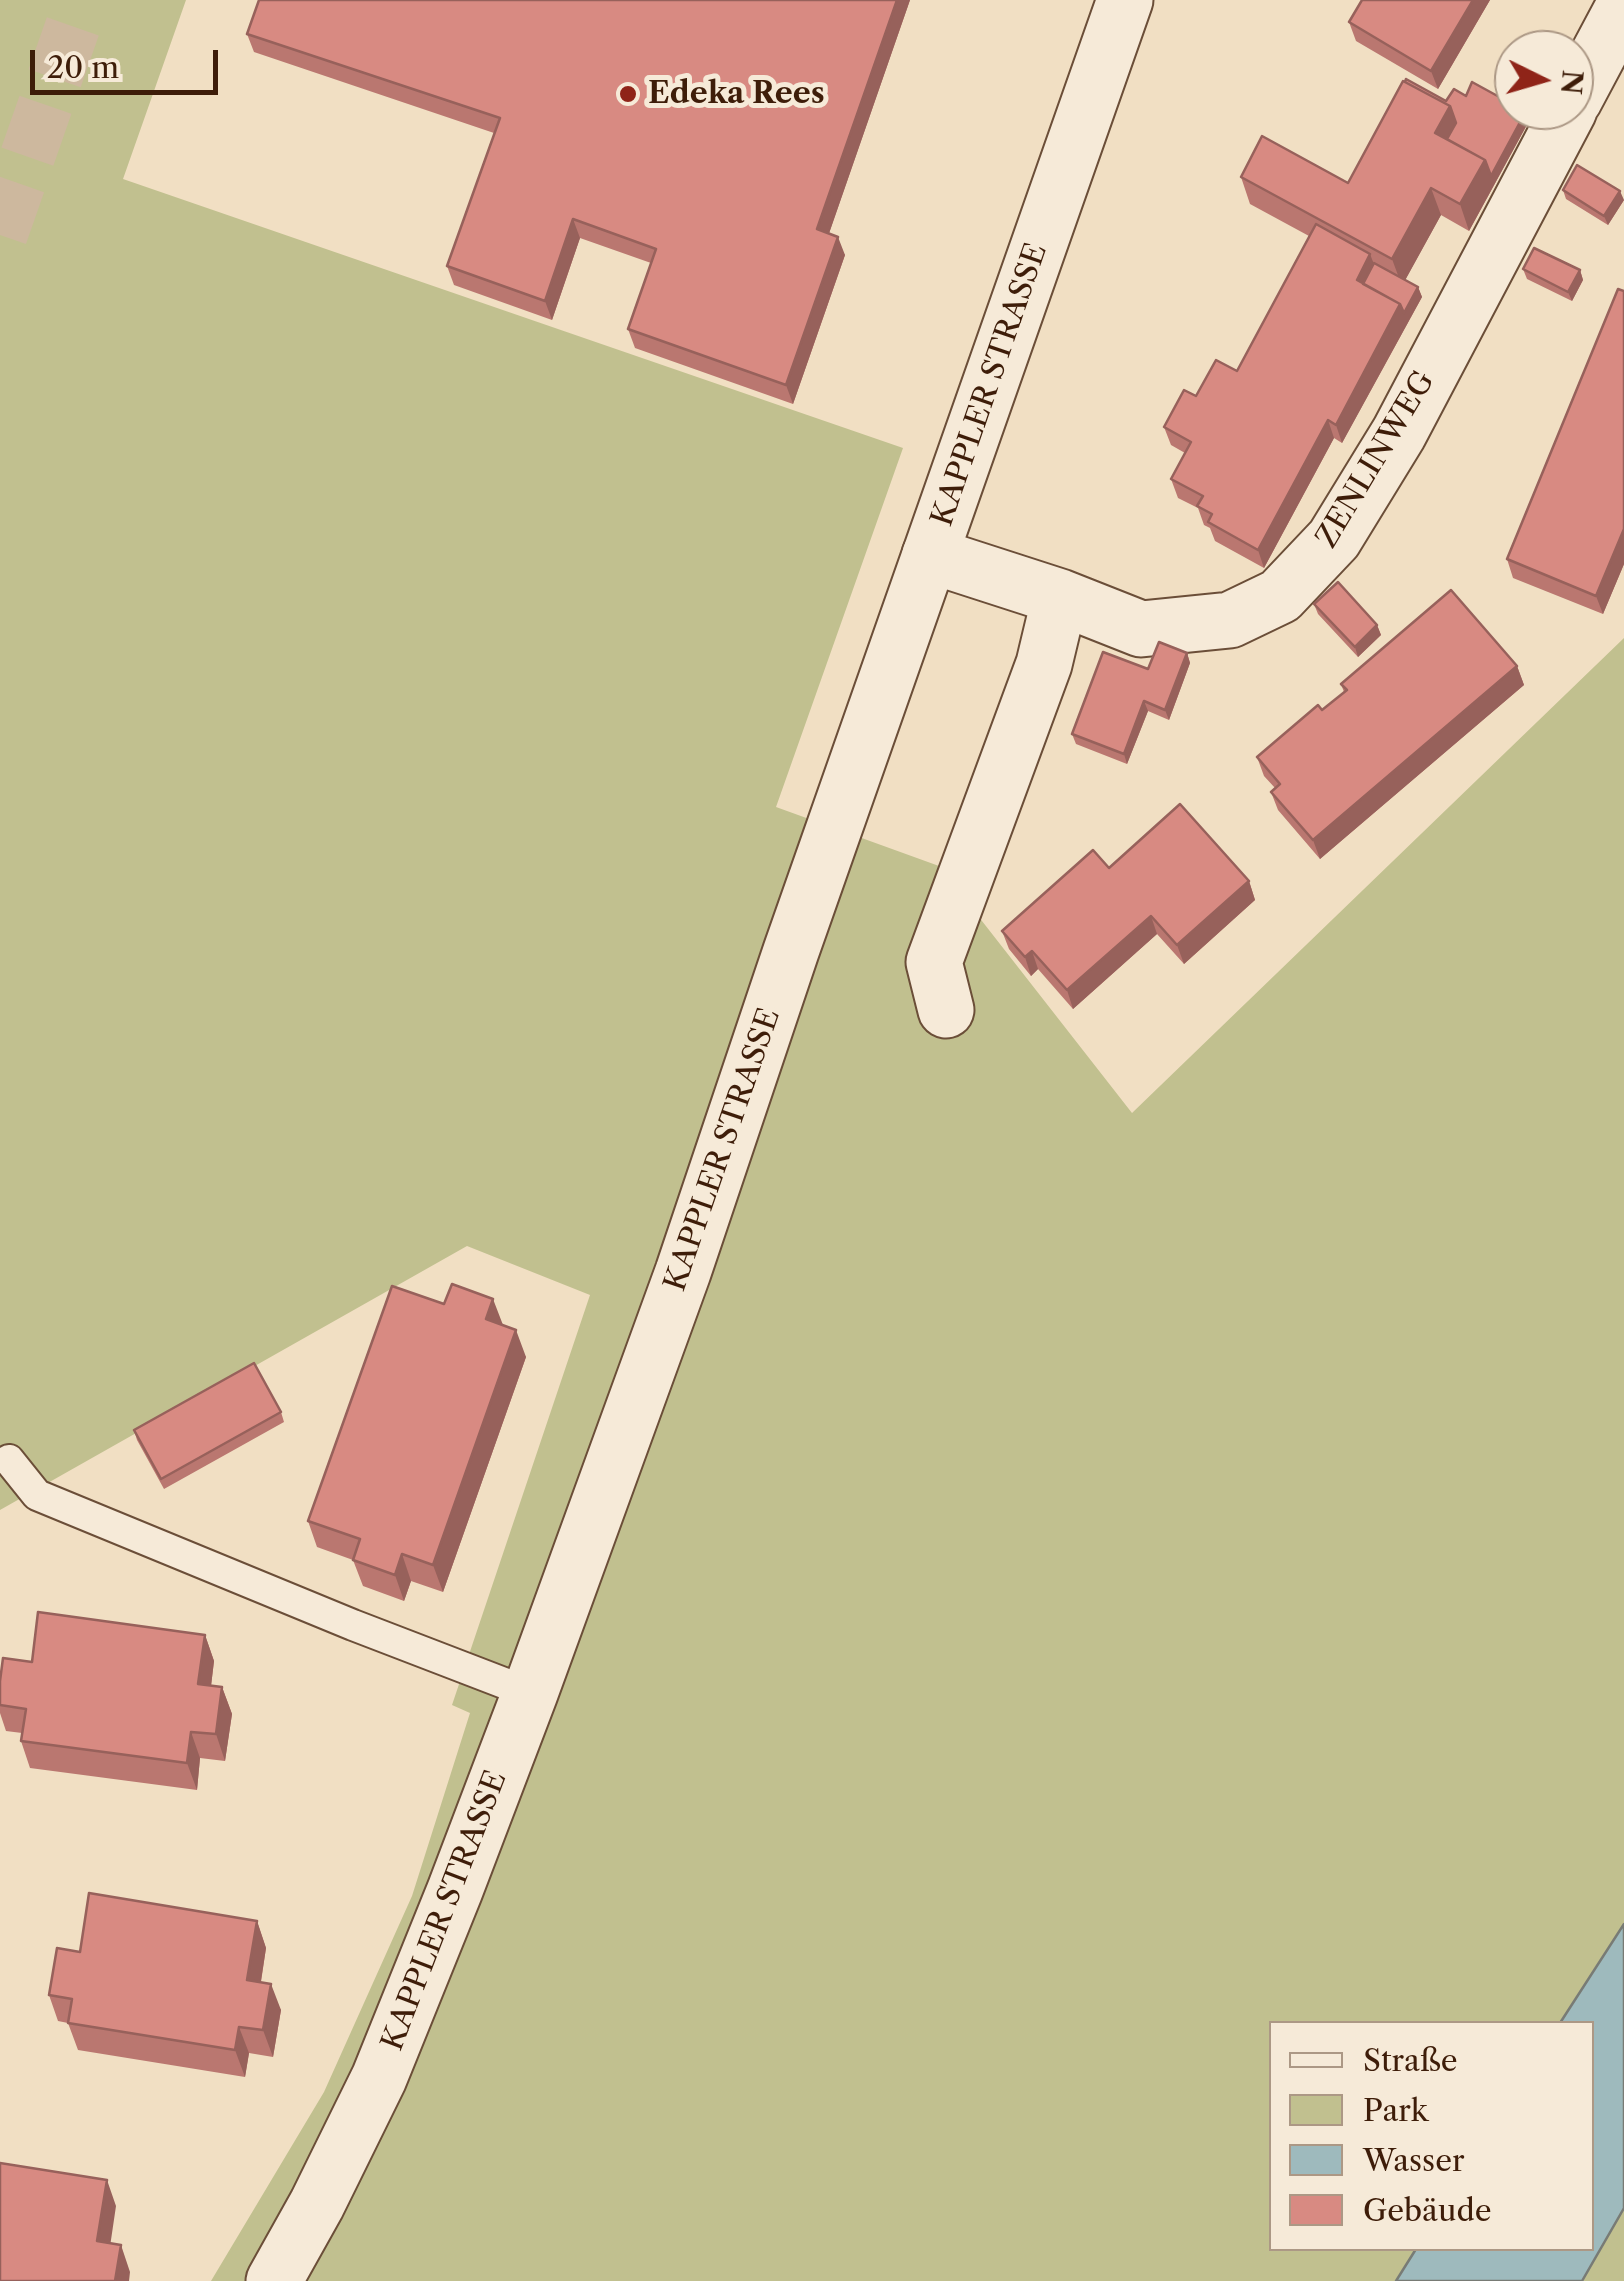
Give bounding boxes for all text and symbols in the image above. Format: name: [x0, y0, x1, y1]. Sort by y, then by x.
scale bar: [35, 30, 222, 92]
north arrow: [1494, 30, 1594, 130]
text: 20 m: [47, 49, 119, 86]
text: N: [1554, 69, 1590, 96]
place label: Edeka Rees: [648, 76, 825, 112]
marker: Edeka Rees: [617, 83, 639, 105]
street label: KAPPLER STRASSE: [925, 239, 1055, 531]
street label: ZENLINWEG: [1309, 365, 1443, 555]
street label: KAPPLER STRASSE: [658, 1004, 788, 1296]
street label: KAPPLER STRASSE: [375, 1766, 515, 2056]
legend: [1269, 2021, 1594, 2251]
text: Straße: [1363, 2042, 1458, 2079]
text: Park: [1363, 2092, 1428, 2129]
text: Wasser: [1363, 2142, 1465, 2179]
text: Gebäude: [1363, 2192, 1491, 2229]

